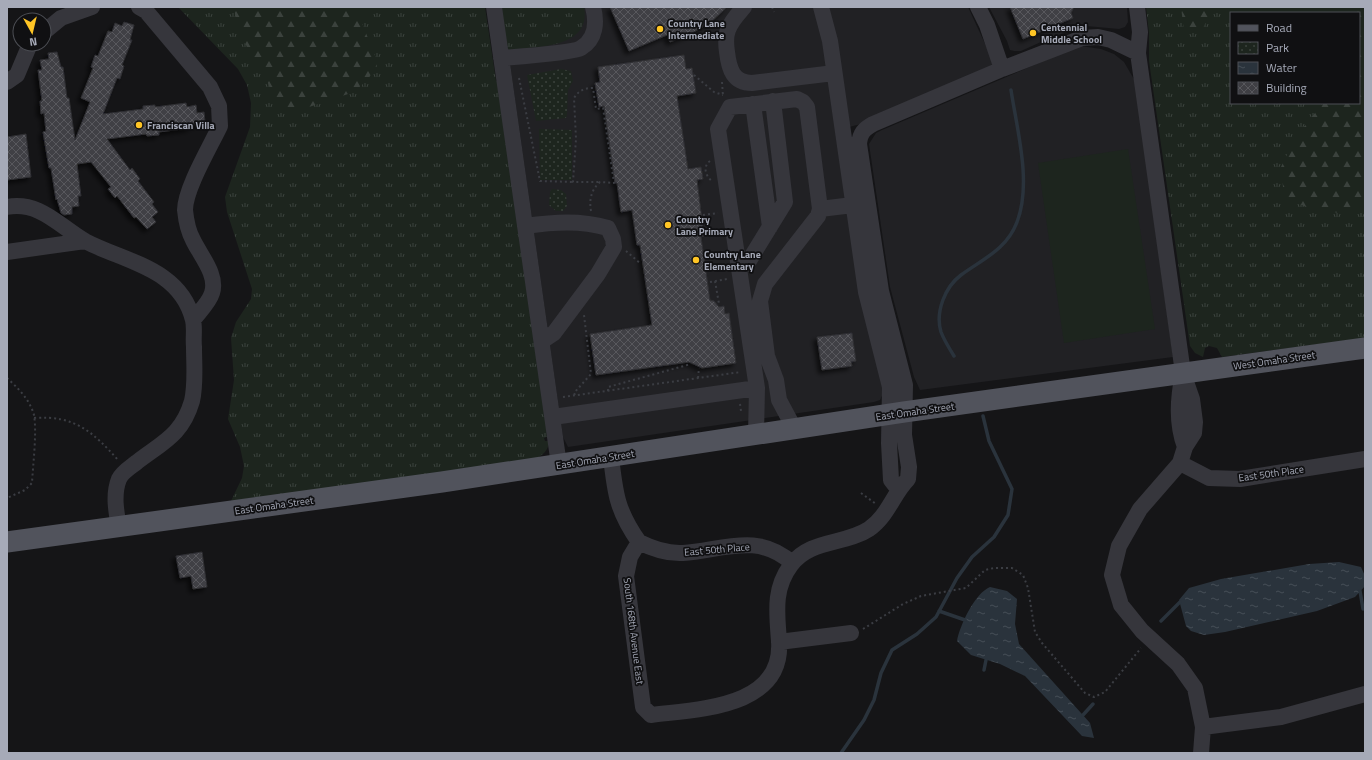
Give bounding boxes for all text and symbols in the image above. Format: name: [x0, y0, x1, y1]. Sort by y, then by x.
north arrow: [12, 12, 52, 52]
legend: [1230, 12, 1360, 104]
place label: Country Lane Intermediate: [668, 16, 725, 43]
text: Road: [1266, 18, 1292, 37]
place label: Centennial Middle School: [1041, 20, 1102, 47]
marker: Country Lane Intermediate: [655, 24, 665, 34]
marker: Centennial Middle School: [1028, 28, 1038, 38]
text: N: [29, 33, 38, 50]
text: Park: [1266, 38, 1289, 57]
text: Water: [1266, 58, 1297, 77]
text: Building: [1266, 78, 1307, 97]
place label: Franciscan Villa: [147, 118, 215, 133]
marker: Franciscan Villa: [134, 120, 144, 130]
place label: Country Lane Primary: [676, 212, 733, 239]
marker: Country Lane Primary: [663, 220, 673, 230]
place label: Country Lane Elementary: [704, 247, 761, 274]
marker: Country Lane Elementary: [691, 255, 701, 265]
street label: West Omaha Street: [1232, 347, 1316, 374]
street label: East Omaha Street: [875, 398, 956, 424]
street label: East Omaha Street: [555, 446, 636, 473]
street label: East 50th Place: [1237, 461, 1305, 485]
street label: East Omaha Street: [234, 492, 315, 518]
street label: East 50th Place: [684, 539, 750, 560]
street label: South 168th Avenue East: [620, 577, 648, 686]

